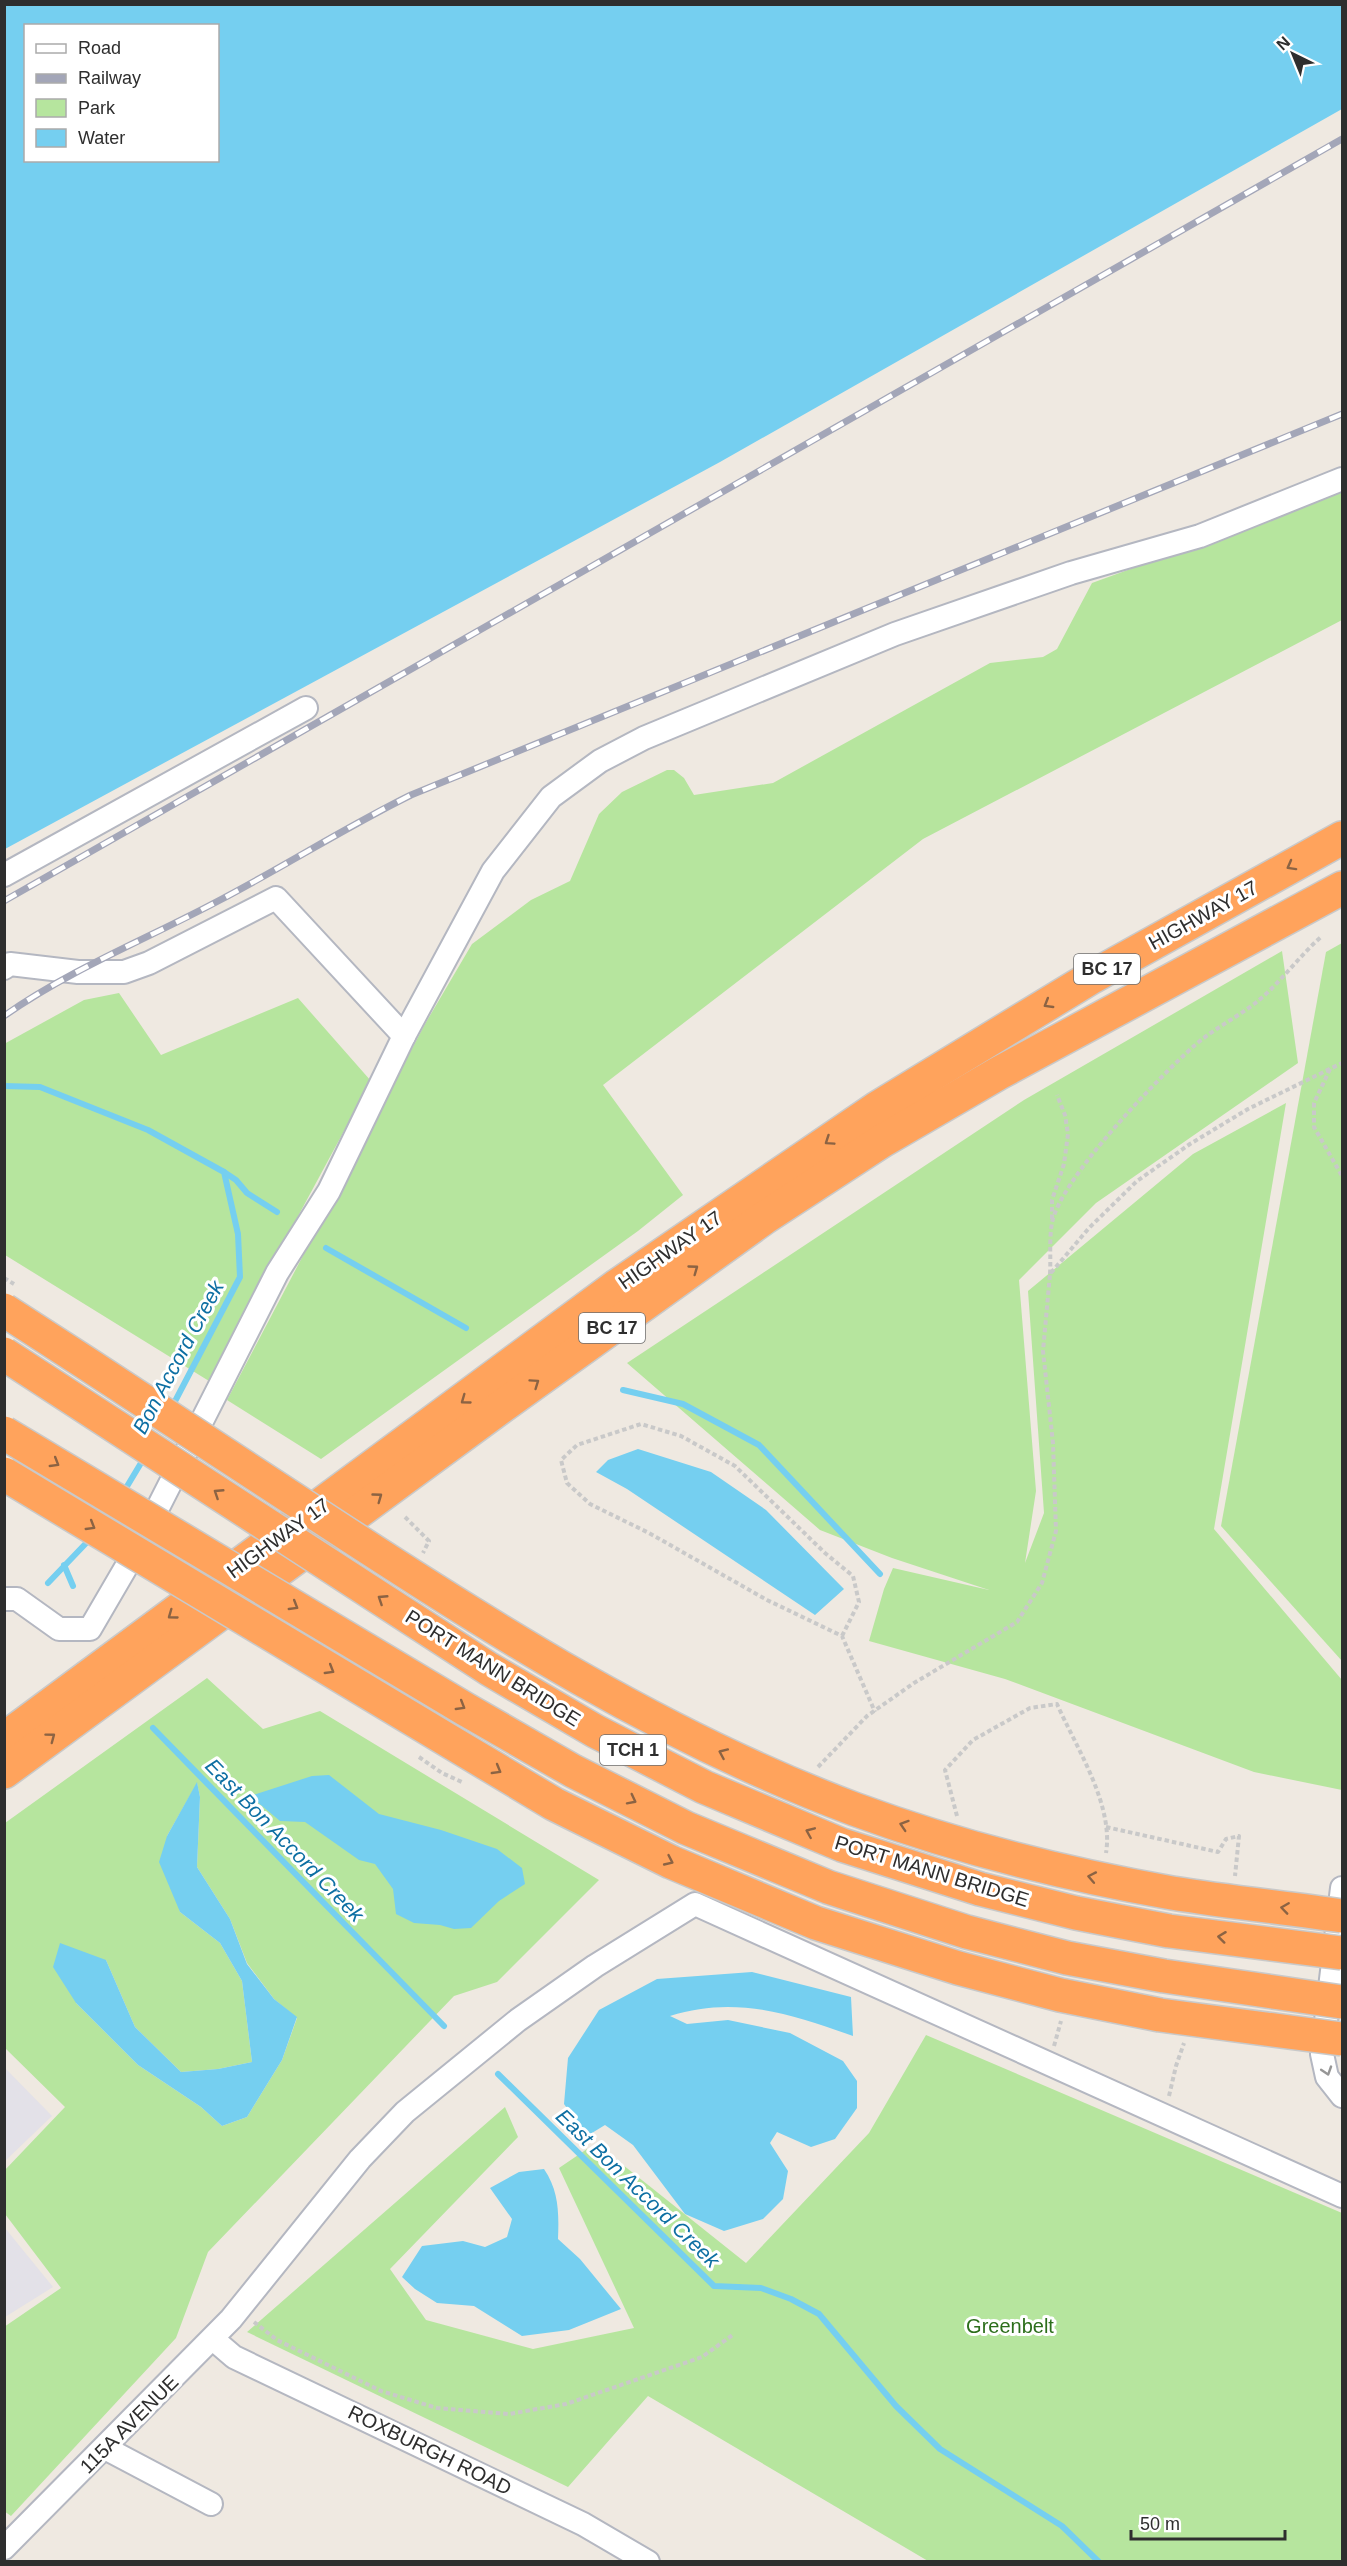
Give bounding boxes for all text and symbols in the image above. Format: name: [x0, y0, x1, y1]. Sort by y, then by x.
legend: [24, 24, 219, 162]
north arrow: [1263, 24, 1323, 84]
text: N: [1273, 33, 1293, 54]
text: Road: [78, 38, 121, 58]
text: Railway: [78, 68, 141, 88]
text: Park: [78, 98, 116, 118]
text: Water: [78, 128, 125, 148]
one-way arrow: [1287, 859, 1298, 871]
street label: HIGHWAY 17: [1145, 876, 1261, 954]
road number: BC 17: [1074, 954, 1140, 984]
one-way arrow: [1044, 996, 1054, 1008]
one-way arrow: [825, 1134, 836, 1145]
street label: HIGHWAY 17: [614, 1206, 726, 1294]
one-way arrow: [687, 1265, 698, 1276]
water label: Bon Accord Creek: [128, 1275, 229, 1437]
road number: BC 17: [579, 1313, 645, 1343]
one-way arrow: [529, 1379, 540, 1390]
one-way arrow: [460, 1393, 471, 1404]
one-way arrow: [49, 1455, 59, 1467]
one-way arrow: [214, 1488, 224, 1500]
street label: HIGHWAY 17: [223, 1494, 333, 1582]
one-way arrow: [371, 1494, 382, 1505]
one-way arrow: [85, 1519, 95, 1530]
one-way arrow: [378, 1595, 389, 1606]
one-way arrow: [288, 1599, 298, 1611]
street label: PORT MANN BRIDGE: [402, 1605, 584, 1731]
one-way arrow: [168, 1608, 179, 1619]
one-way arrow: [324, 1662, 334, 1674]
one-way arrow: [455, 1699, 465, 1711]
one-way arrow: [45, 1734, 56, 1745]
road number: TCH 1: [600, 1735, 666, 1765]
one-way arrow: [719, 1748, 730, 1760]
water label: East Bon Accord Creek: [201, 1754, 370, 1927]
one-way arrow: [491, 1763, 501, 1774]
one-way arrow: [626, 1793, 637, 1805]
one-way arrow: [899, 1820, 910, 1832]
one-way arrow: [806, 1827, 817, 1839]
street label: PORT MANN BRIDGE: [832, 1831, 1032, 1911]
one-way arrow: [663, 1854, 674, 1866]
one-way arrow: [1087, 1871, 1097, 1884]
one-way arrow: [1280, 1903, 1289, 1915]
one-way arrow: [1217, 1932, 1227, 1944]
one-way arrow: [1320, 2065, 1332, 2075]
water label: East Bon Accord Creek: [552, 2104, 725, 2273]
park label: Greenbelt: [966, 2315, 1054, 2337]
street label: 115A AVENUE: [75, 2370, 183, 2478]
street label: ROXBURGH ROAD: [345, 2401, 515, 2499]
scale bar: [1131, 2503, 1286, 2541]
text: 50 m: [1140, 2514, 1180, 2534]

